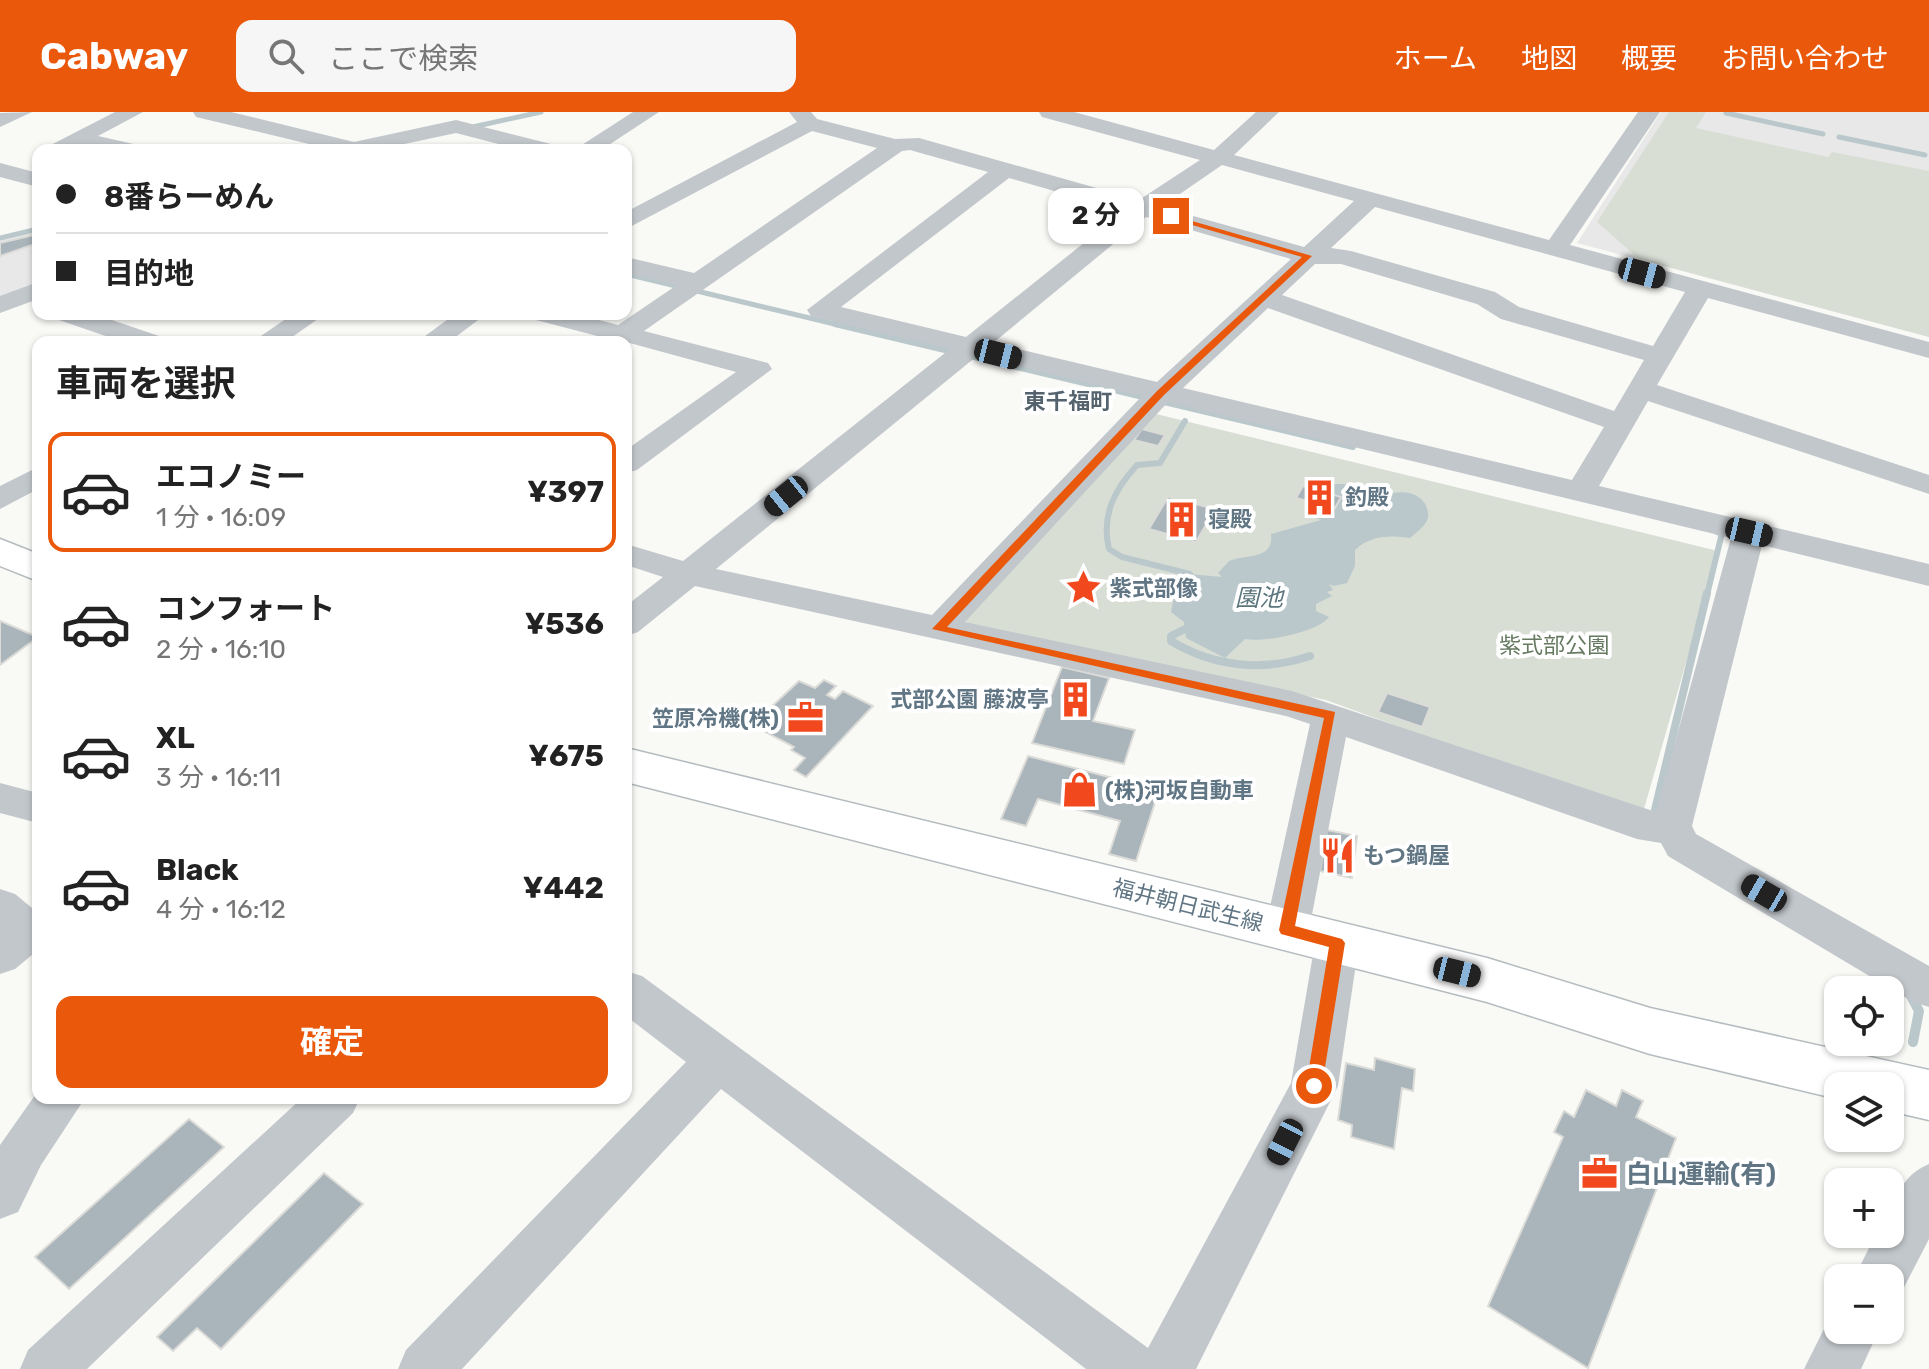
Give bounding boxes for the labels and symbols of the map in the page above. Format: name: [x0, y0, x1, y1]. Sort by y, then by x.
callout: 2 分: [1047, 188, 1143, 244]
route end: [1153, 198, 1189, 234]
car: [1616, 255, 1668, 291]
car: [972, 337, 1024, 371]
district label: 東千福町: [1024, 388, 1112, 415]
car: [760, 472, 812, 520]
building icon: 釣殿: [1300, 478, 1338, 516]
place label: 釣殿: [1345, 484, 1389, 511]
building icon: 寝殿: [1163, 500, 1201, 538]
place label: 寝殿: [1208, 506, 1252, 533]
car: [1723, 515, 1775, 549]
place icon: 紫式部像: [1065, 569, 1103, 607]
place label: 紫式部像: [1110, 575, 1198, 602]
water label: 園池: [1235, 584, 1285, 612]
park label: 紫式部公園: [1499, 632, 1609, 659]
building icon: 式部公園 藤波亭: [1056, 680, 1094, 718]
place label: 式部公園 藤波亭: [890, 686, 1049, 713]
office icon: 笠原冷機(株): [786, 699, 824, 737]
place label: 笠原冷機(株): [652, 705, 779, 732]
shop icon: (株)河坂自動車: [1060, 771, 1098, 809]
place label: (株)河坂自動車: [1105, 777, 1254, 804]
restaurant icon: もつ鍋屋: [1318, 836, 1356, 874]
place label: もつ鍋屋: [1363, 842, 1450, 869]
car: [1737, 871, 1791, 915]
street label: 福井朝日武生線: [1110, 874, 1266, 937]
car: [1431, 955, 1483, 989]
route start: [1296, 1068, 1332, 1104]
car: [1263, 1115, 1307, 1169]
office icon: 白山運輸(有): [1581, 1155, 1619, 1193]
place label: 白山運輸(有): [1626, 1159, 1776, 1190]

